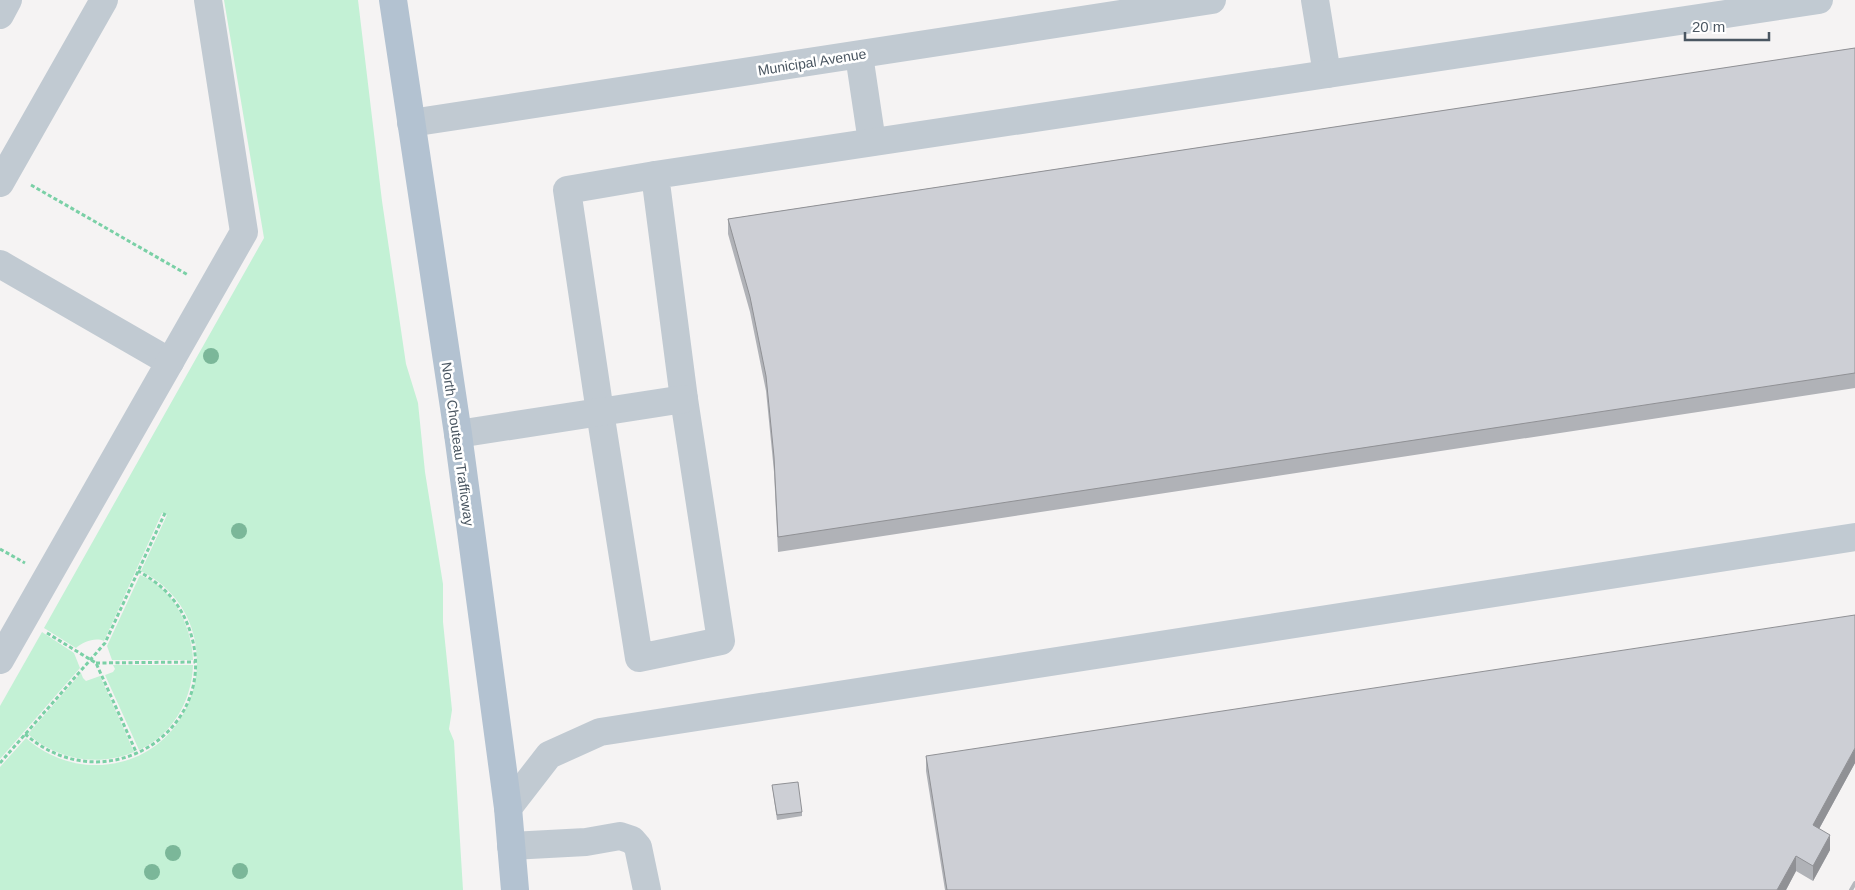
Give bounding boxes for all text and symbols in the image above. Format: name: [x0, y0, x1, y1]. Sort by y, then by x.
scale bar: [1685, 10, 1769, 42]
text: 20 m: [1692, 18, 1725, 35]
street label: Municipal Avenue: [757, 46, 868, 78]
street label: North Chouteau Trafficway: [439, 361, 477, 527]

